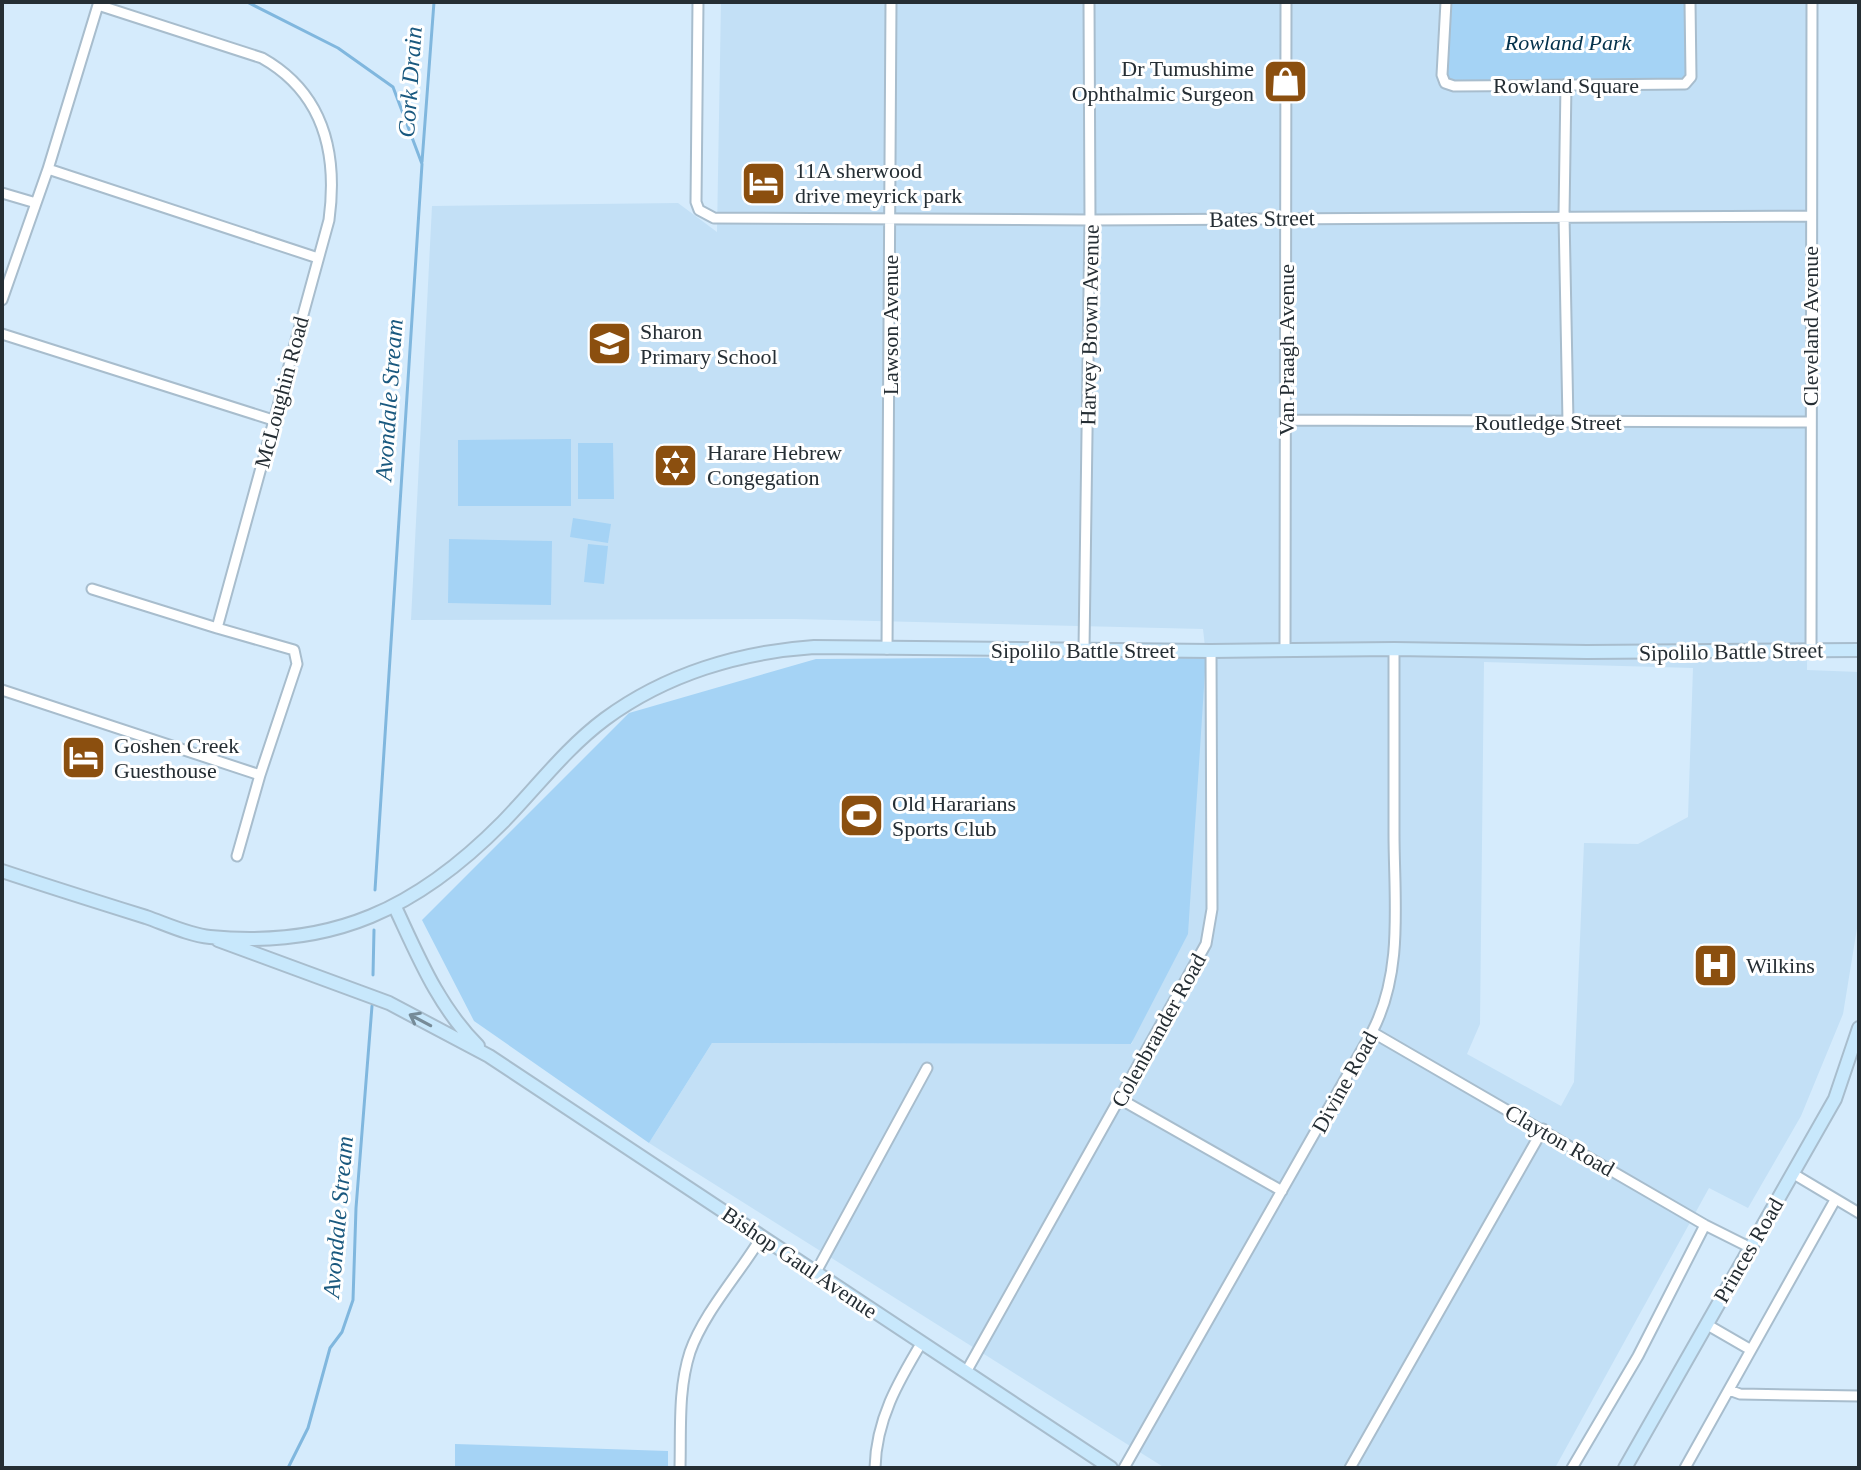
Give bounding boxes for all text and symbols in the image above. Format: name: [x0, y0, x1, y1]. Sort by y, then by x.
water label: Cork Drain: [393, 26, 427, 138]
park label: Rowland Park: [1504, 30, 1632, 55]
place label: Dr Tumushime Ophthalmic Surgeon: [1072, 56, 1254, 106]
shop icon: Dr Tumushime Ophthalmic Surgeon: [1261, 57, 1309, 105]
street label: Rowland Square: [1493, 73, 1639, 98]
place label: 11A sherwood drive meyrick park: [795, 158, 962, 208]
hotel icon: 11A sherwood drive meyrick park: [740, 159, 788, 207]
street label: Bates Street: [1209, 205, 1315, 232]
street label: Harvey Brown Avenue: [1075, 224, 1104, 426]
street label: Cleveland Avenue: [1798, 246, 1823, 406]
street label: Lawson Avenue: [878, 255, 903, 395]
street label: Van Praagh Avenue: [1274, 264, 1299, 436]
street label: McLoughin Road: [249, 314, 314, 471]
water label: Avondale Stream: [370, 318, 408, 484]
place label: Sharon Primary School: [640, 319, 778, 369]
school or university icon: Sharon Primary School: [585, 320, 633, 368]
street label: Routledge Street: [1474, 410, 1622, 435]
place label: Harare Hebrew Congegation: [707, 440, 842, 490]
synagogue icon: Harare Hebrew Congegation: [652, 441, 700, 489]
street label: Sipolilo Battle Street: [1639, 637, 1823, 666]
street label: Sipolilo Battle Street: [991, 638, 1175, 663]
place label: Goshen Creek Guesthouse: [114, 733, 239, 783]
hotel icon: Goshen Creek Guesthouse: [59, 734, 107, 782]
place label: Old Hararians Sports Club: [892, 791, 1016, 841]
sports icon: Old Hararians Sports Club: [837, 792, 885, 840]
hospital icon: Wilkins: [1691, 941, 1739, 989]
street label: Colenbrander Road: [1106, 949, 1211, 1111]
place label: Wilkins: [1746, 953, 1815, 978]
one-way arrow: [408, 1011, 432, 1027]
street label: Divine Road: [1306, 1027, 1382, 1137]
street label: Clayton Road: [1501, 1099, 1619, 1182]
water label: Avondale Stream: [318, 1135, 358, 1301]
street label: Princes Road: [1708, 1193, 1788, 1307]
street label: Bishop Gaul Avenue: [717, 1201, 882, 1324]

